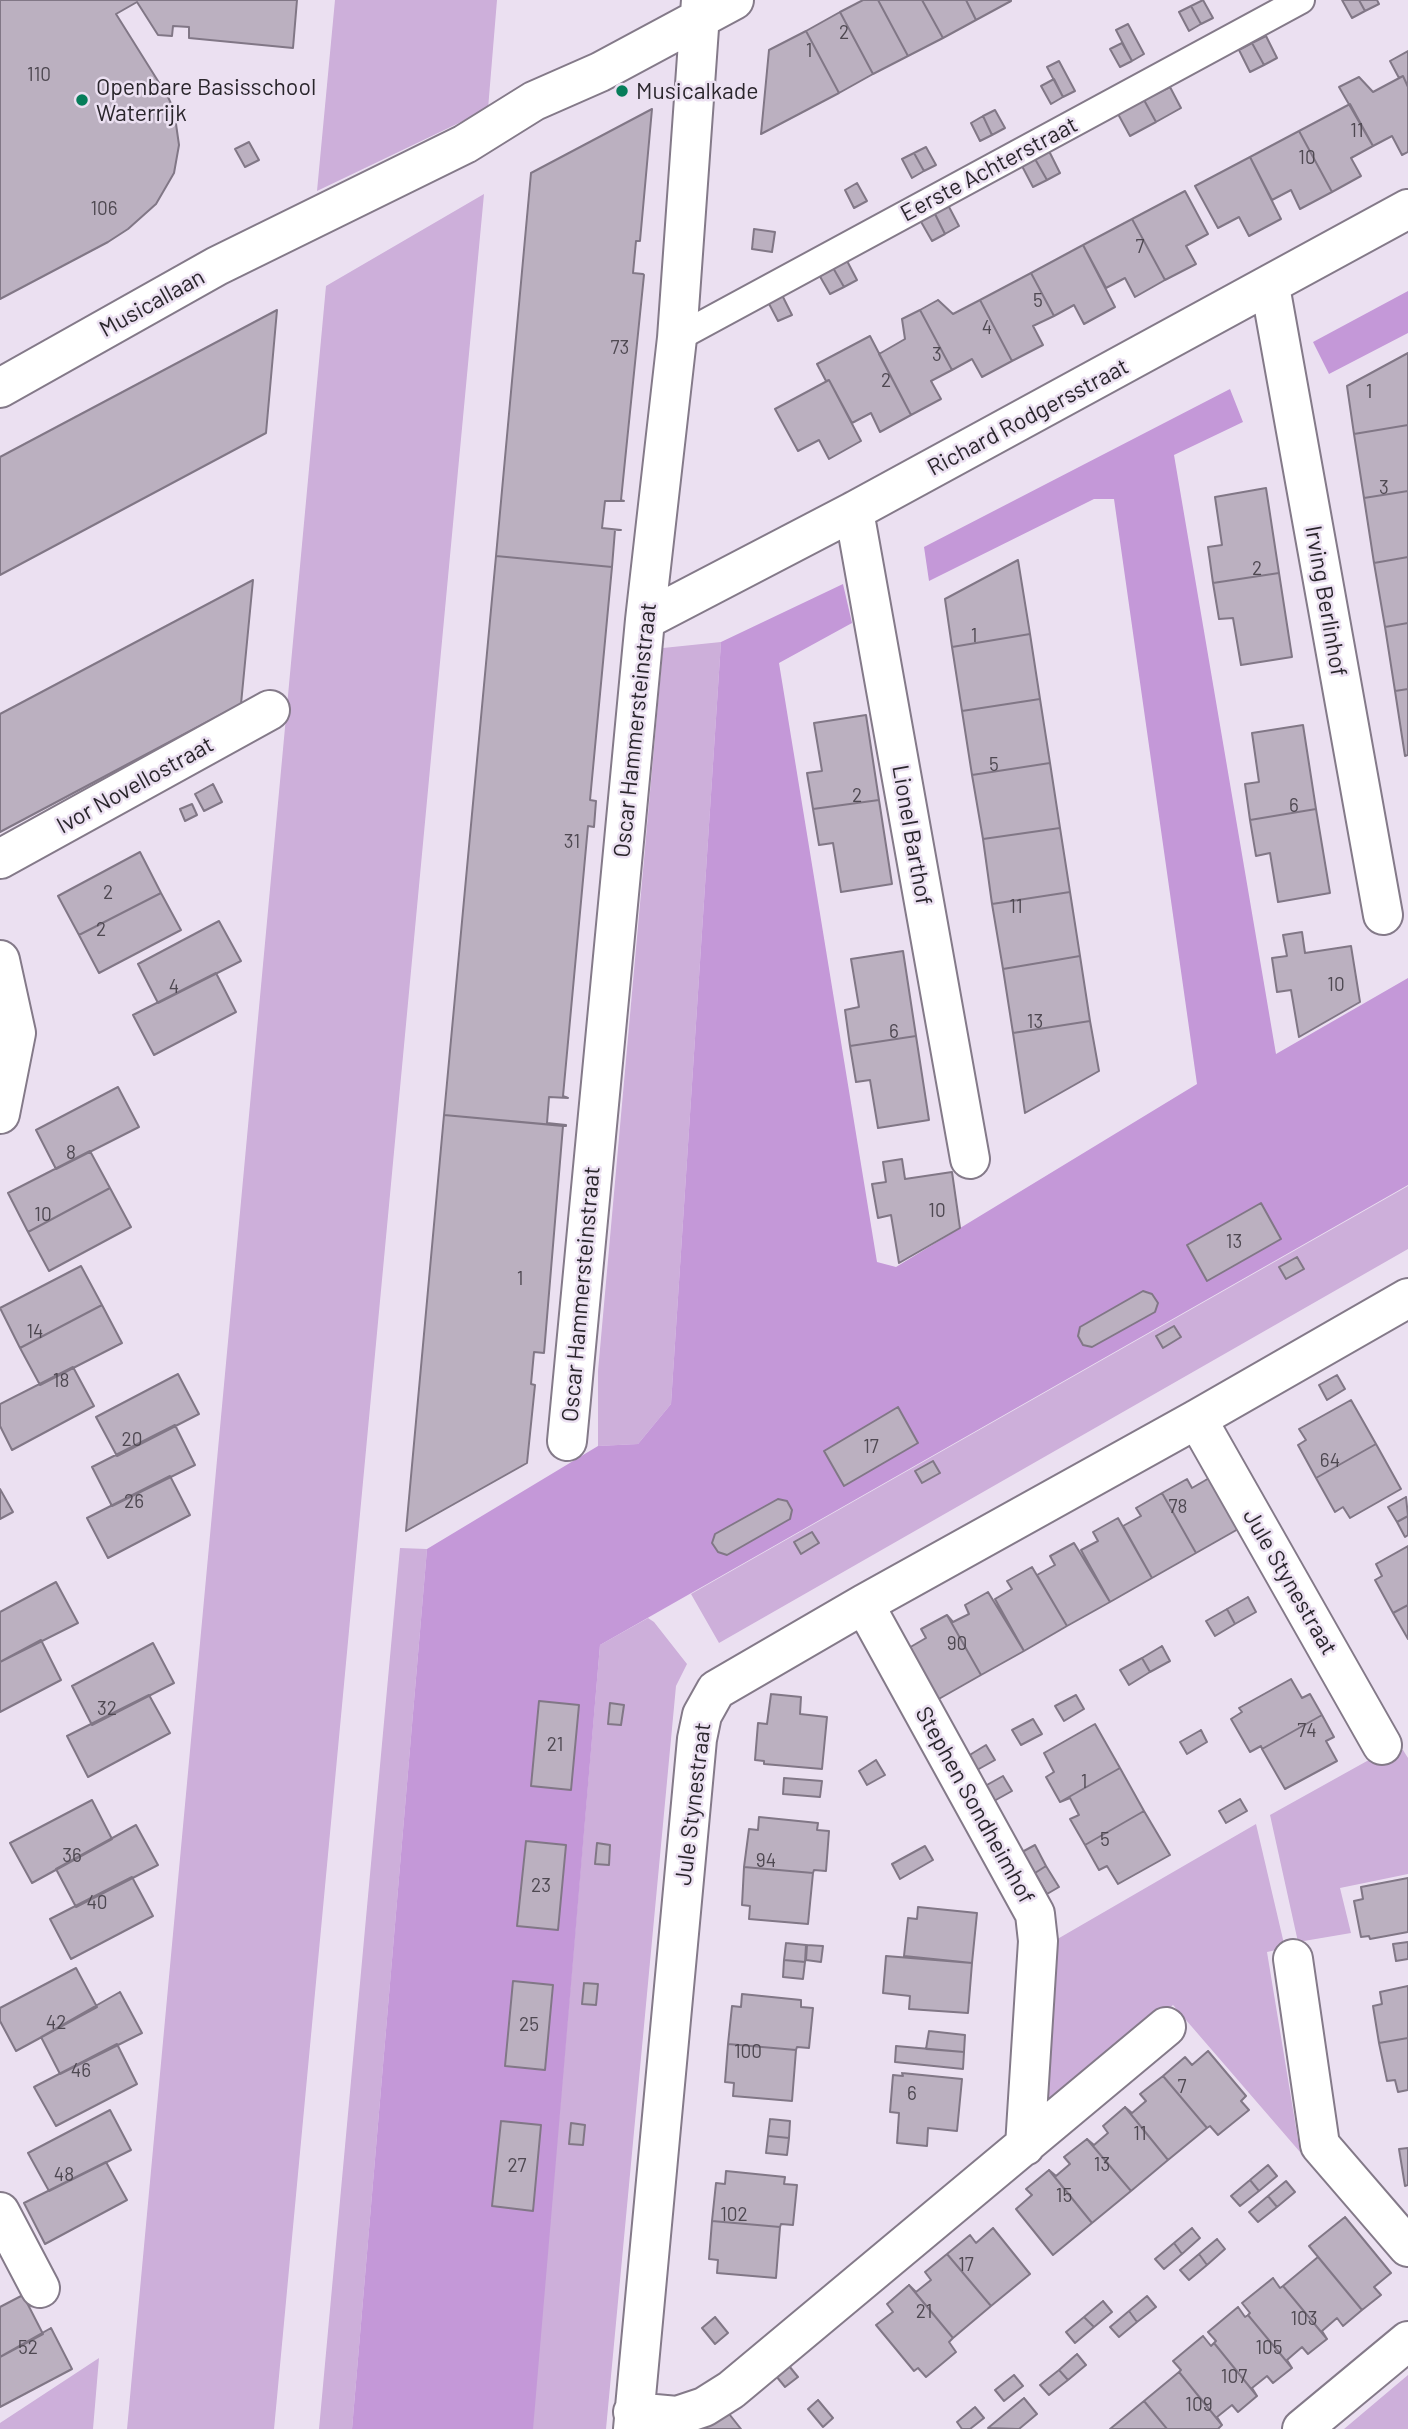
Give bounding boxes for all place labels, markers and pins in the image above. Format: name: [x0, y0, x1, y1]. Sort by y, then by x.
place label: Openbare Basisschool Waterrijk: [96, 73, 316, 127]
place label: Musicalkade: [636, 77, 759, 105]
marker: Musicalkade: [614, 83, 630, 99]
marker: Openbare Basisschool Waterrijk: [74, 92, 90, 108]

